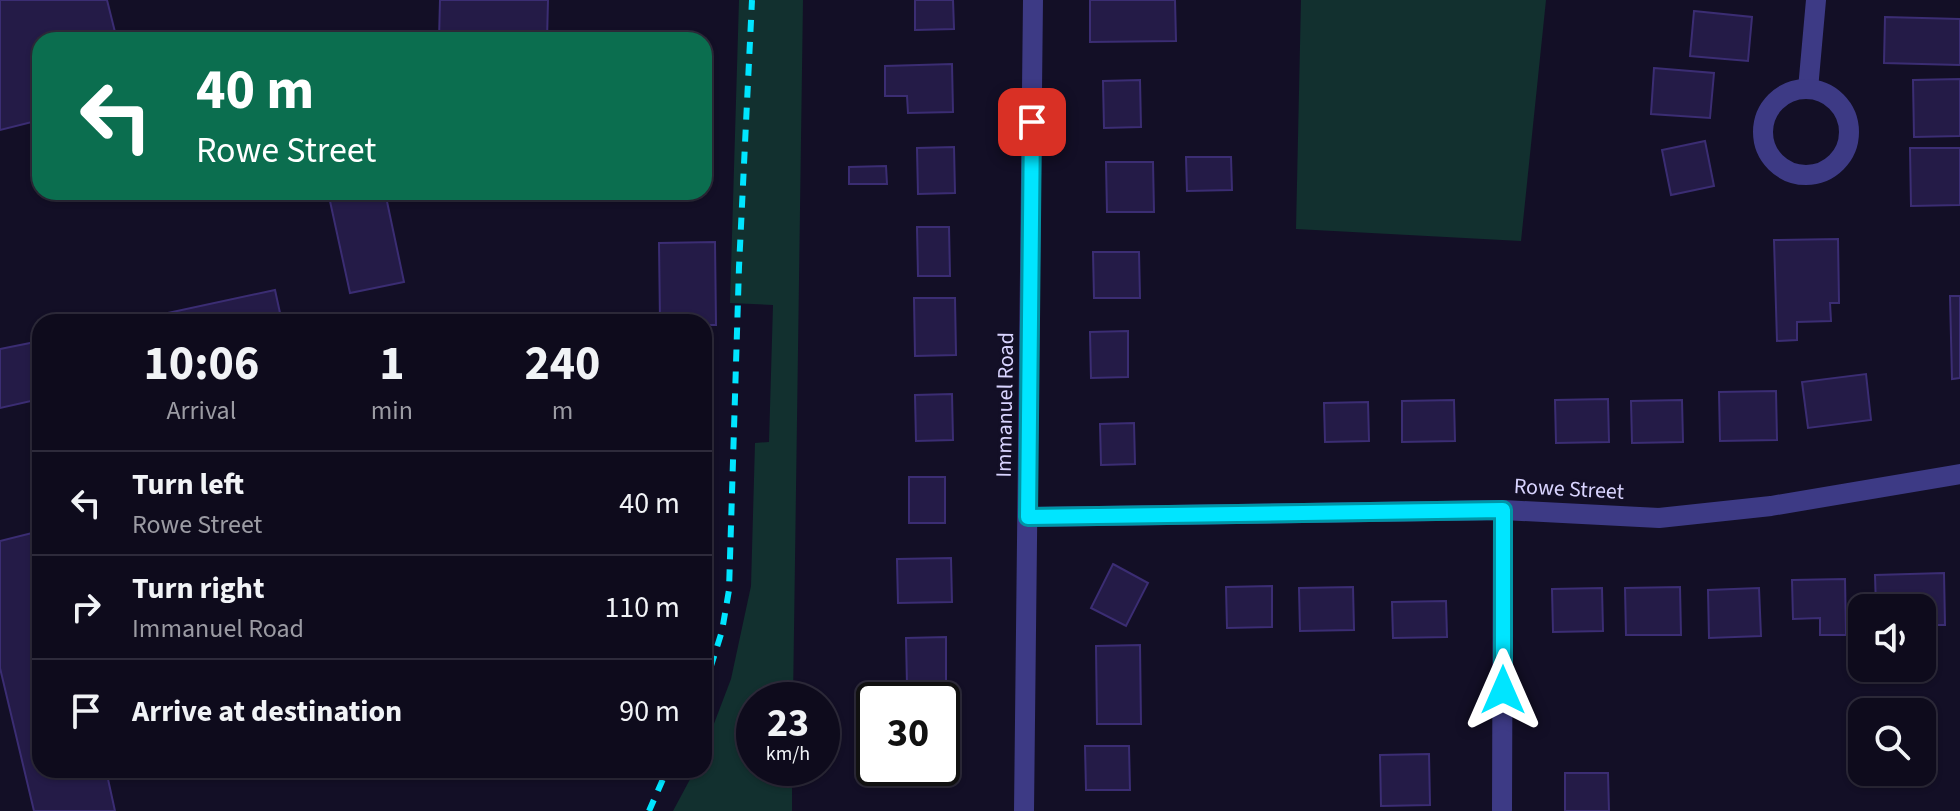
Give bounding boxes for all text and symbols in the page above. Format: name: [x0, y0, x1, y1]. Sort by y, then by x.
text: 40 m: [196, 51, 314, 130]
icon: left: [64, 64, 168, 168]
pin: [998, 88, 1066, 156]
icon: arrive: [1010, 100, 1054, 144]
text: Rowe Street: [196, 125, 377, 176]
text: 10:06: [143, 330, 259, 398]
text: 1: [379, 330, 405, 398]
text: 240: [524, 330, 600, 398]
street label: Immanuel Road: [988, 332, 1022, 478]
text: Arrival: [166, 392, 236, 429]
text: min: [371, 392, 413, 429]
text: m: [552, 392, 573, 429]
text: Turn left: [132, 463, 244, 506]
street label: Rowe Street: [1513, 470, 1625, 508]
icon: left: [64, 481, 108, 525]
text: 40 m: [619, 482, 680, 525]
text: Rowe Street: [132, 506, 262, 543]
text: Turn right: [132, 567, 264, 610]
icon: right: [64, 585, 108, 629]
text: 110 m: [604, 586, 680, 629]
map controls: [1848, 594, 1936, 786]
button: sound: [1848, 594, 1936, 682]
text: Immanuel Road: [132, 610, 304, 647]
position arrow: [1461, 648, 1545, 732]
speed limit sign: 30: [856, 682, 960, 786]
icon: arrive: [64, 689, 108, 733]
text: Arrive at destination: [132, 690, 402, 733]
text: 90 m: [619, 690, 680, 733]
text: 23: [767, 695, 809, 752]
button: search: [1848, 698, 1936, 786]
text: km/h: [766, 740, 810, 768]

